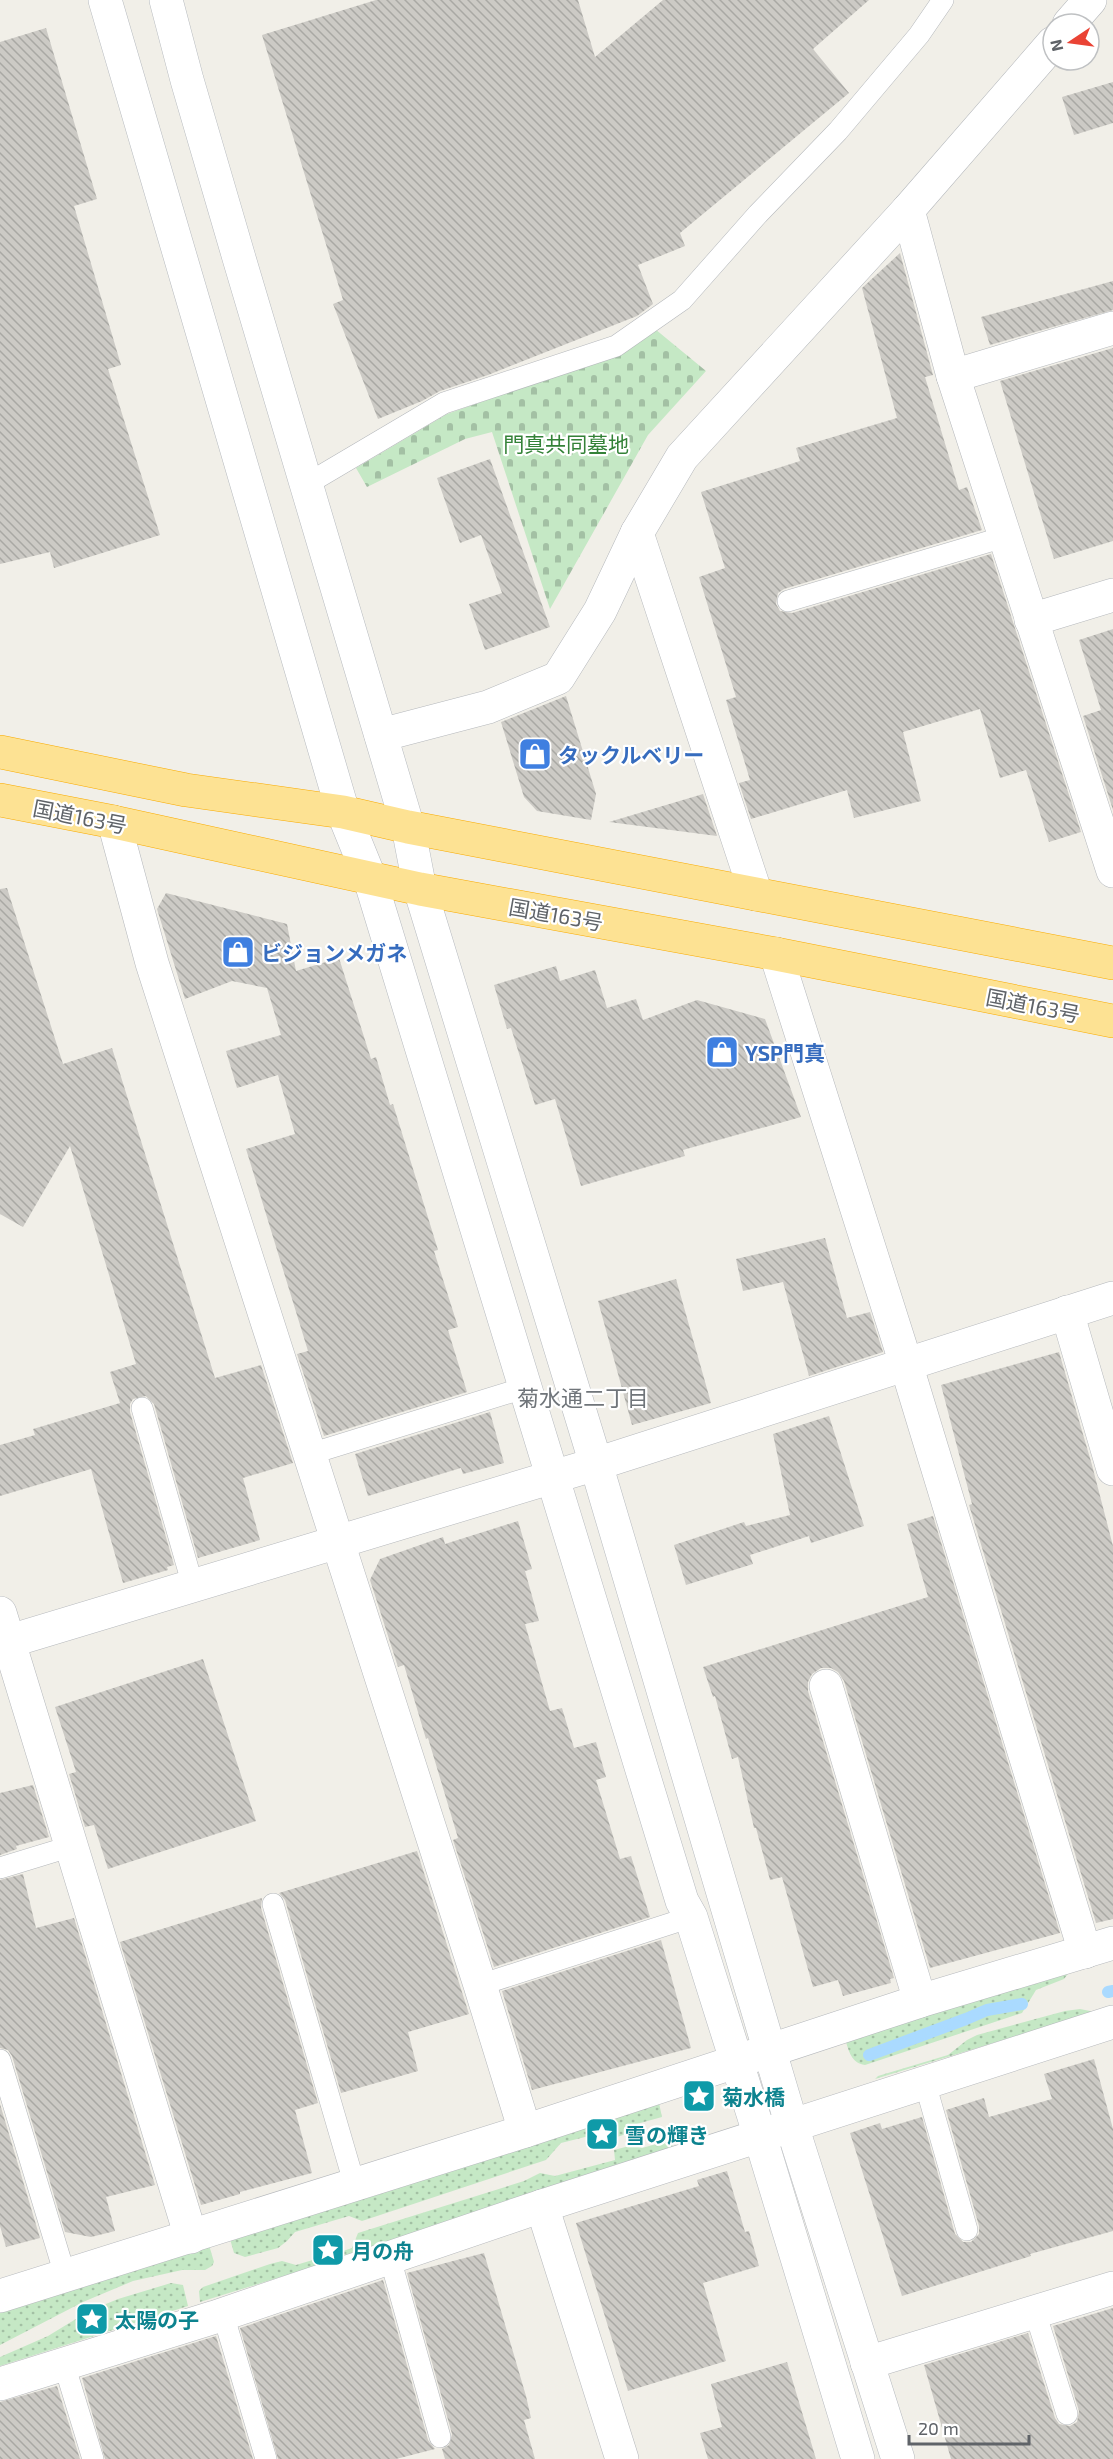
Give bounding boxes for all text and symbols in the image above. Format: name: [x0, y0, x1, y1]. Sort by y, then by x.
north arrow: [1041, 12, 1101, 72]
text: N: [1045, 38, 1066, 53]
park label: 門真共同墓地: [503, 431, 629, 456]
shop icon: タックルベリー: [517, 736, 553, 772]
place label: タックルベリー: [558, 742, 704, 767]
street label: 国道163号: [31, 795, 129, 837]
street label: 国道163号: [507, 893, 605, 935]
shop icon: ビジョンメガネ: [220, 934, 256, 970]
place label: ビジョンメガネ: [261, 940, 407, 965]
street label: 国道163号: [984, 984, 1082, 1026]
shop icon: YSP門真: [704, 1034, 740, 1070]
place label: YSP門真: [745, 1040, 825, 1065]
district label: 菊水通二丁目: [517, 1384, 649, 1410]
place icon: 菊水橋: [681, 2078, 717, 2114]
place label: 菊水橋: [722, 2084, 785, 2109]
place icon: 雪の輝き: [584, 2116, 620, 2152]
place label: 雪の輝き: [625, 2122, 709, 2147]
place icon: 月の舟: [310, 2232, 346, 2268]
place label: 月の舟: [351, 2238, 414, 2263]
place icon: 太陽の子: [74, 2301, 110, 2337]
place label: 太陽の子: [115, 2307, 199, 2332]
scale bar: [909, 2408, 1029, 2446]
text: 20 m: [918, 2417, 959, 2439]

